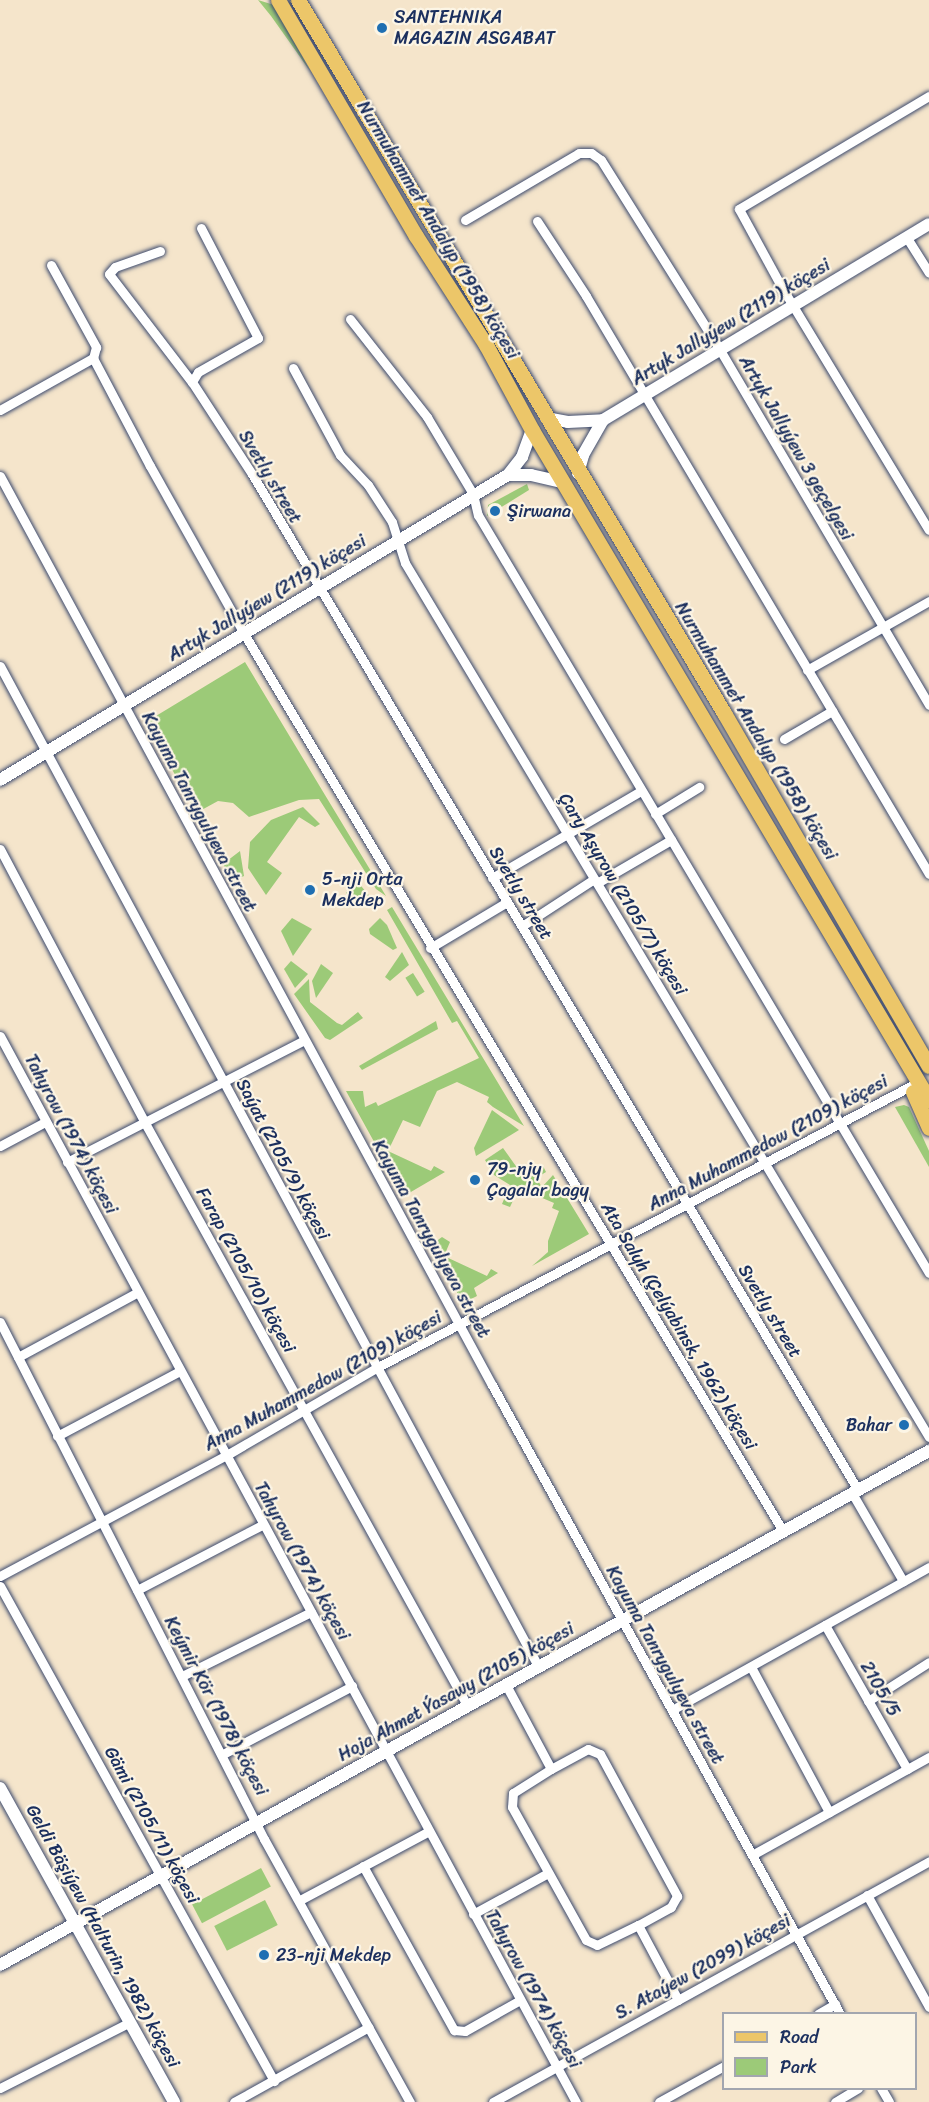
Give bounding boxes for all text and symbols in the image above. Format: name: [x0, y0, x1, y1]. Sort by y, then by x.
place label: SANTEHNIKA MAGAZIN ASGABAT: [394, 7, 556, 50]
marker: SANTEHNIKA MAGAZIN ASGABAT: [375, 21, 389, 35]
street label: Nurmuhammet Andalyp (1958) köçesi: [352, 97, 524, 363]
street label: Artyk Jallyýew (2119) köçesi: [628, 254, 834, 390]
street label: Artyk Jallyýew 3 geçelgesi: [734, 351, 858, 545]
street label: Svetly street: [233, 426, 307, 528]
place label: Şirwana: [507, 500, 571, 522]
marker: Şirwana: [488, 504, 502, 518]
street label: Artyk Jallyýew (2119) köçesi: [164, 530, 370, 666]
street label: Nurmuhammet Andalyp (1958) köçesi: [670, 598, 842, 864]
street label: Kayuma Tanrygulyeva street: [137, 708, 261, 916]
street label: Çary Aşyrow (2105/7) köçesi: [554, 789, 692, 999]
street label: Svetly street: [484, 842, 558, 944]
place label: 5-nji Orta Mekdep: [322, 869, 402, 912]
marker: 5-nji Orta Mekdep: [303, 883, 317, 897]
street label: Tahyrow (1974) köçesi: [20, 1050, 122, 1218]
street label: Anna Muhammedow (2109) köçesi: [645, 1071, 891, 1215]
street label: Saýat (2105/9) köçesi: [231, 1075, 335, 1243]
street label: Kayuma Tanrygulyeva street: [367, 1136, 495, 1342]
place label: 79-njy Çagalar bagy: [487, 1159, 589, 1202]
marker: 79-njy Çagalar bagy: [468, 1173, 482, 1187]
street label: Farap (2105/10) köçesi: [192, 1184, 300, 1356]
street label: Ata Salyh (Çelýabinsk, 1962) köçesi: [596, 1198, 762, 1454]
street label: Svetly street: [733, 1260, 807, 1362]
street label: Anna Muhammedow (2109) köçesi: [201, 1307, 445, 1455]
place label: Bahar: [846, 1414, 892, 1436]
marker: Bahar: [897, 1418, 911, 1432]
street label: Tahyrow (1974) köçesi: [249, 1478, 355, 1644]
street label: Kayuma Tanrygulyeva street: [601, 1562, 729, 1768]
street label: Keýmir Kör (1978) köçesi: [160, 1613, 272, 1799]
street label: Hoja Ahmet Ýasawy (2105) köçesi: [334, 1618, 578, 1766]
street label: 2105/5: [856, 1657, 904, 1721]
street label: Gämi (2105/11) köçesi: [100, 1743, 204, 1907]
street label: Geldi Bäşiýew (Halturin, 1982) köçesi: [21, 1801, 185, 2071]
street label: Tahyrow (1974) köçesi: [480, 1906, 586, 2072]
street label: S. Ataýew (2099) köçesi: [611, 1910, 795, 2024]
place label: 23-nji Mekdep: [276, 1944, 392, 1966]
marker: 23-nji Mekdep: [257, 1948, 271, 1962]
legend: [722, 2012, 917, 2090]
text: Road: [780, 2021, 819, 2053]
text: Park: [780, 2051, 817, 2083]

